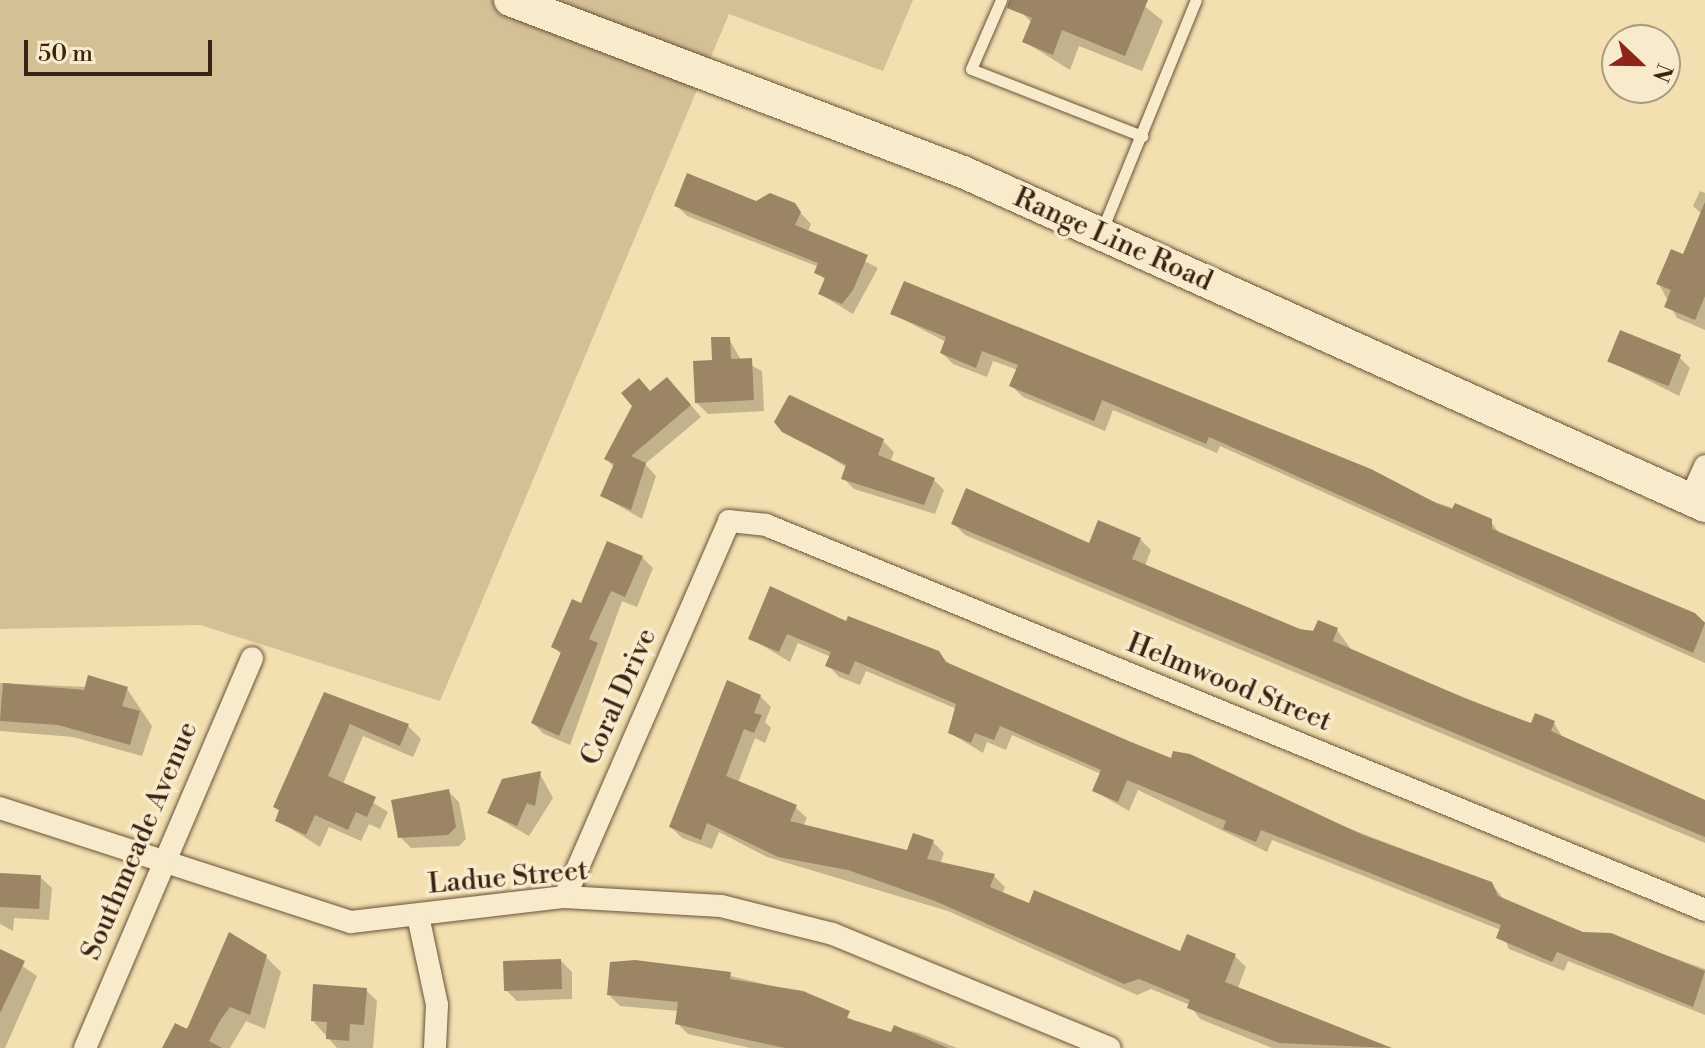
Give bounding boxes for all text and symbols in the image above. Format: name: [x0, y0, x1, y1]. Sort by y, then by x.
scale bar: [28, 24, 216, 74]
north arrow: [1601, 24, 1681, 104]
text: 50 m: [38, 39, 93, 69]
text: N: [1646, 59, 1678, 86]
street label: Range Line Road: [1008, 181, 1218, 299]
street label: Coral Drive: [574, 623, 664, 771]
street label: Helmwood Street: [1122, 627, 1336, 739]
street label: Southmeade Avenue: [75, 717, 205, 965]
street label: Ladue Street: [427, 854, 589, 902]

